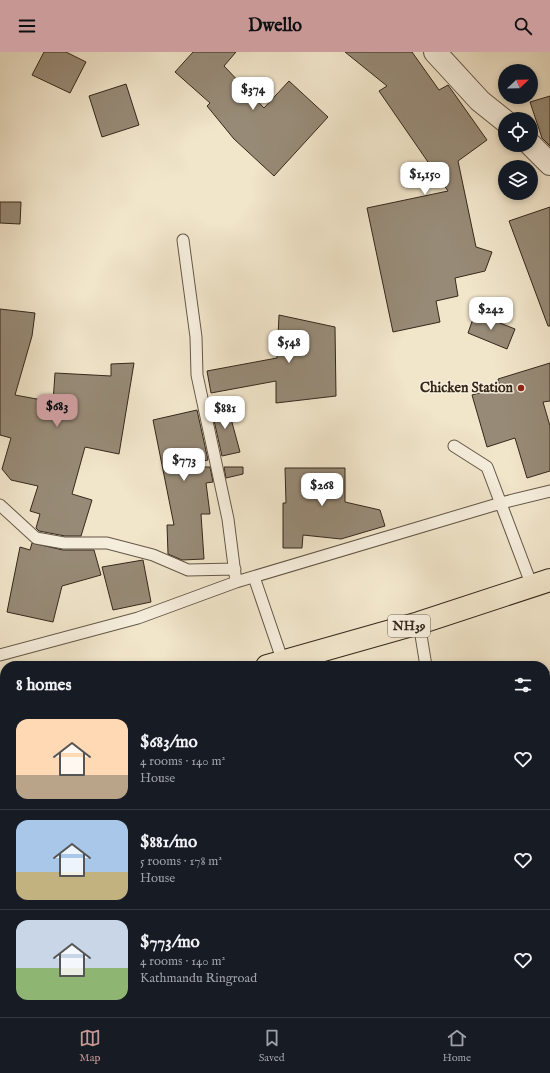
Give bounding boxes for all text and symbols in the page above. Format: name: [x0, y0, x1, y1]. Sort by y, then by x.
icon: menu: [16, 15, 38, 37]
text: Dwello: [248, 15, 302, 38]
icon: search: [512, 15, 534, 37]
north arrow: [498, 64, 538, 104]
map controls: [498, 64, 538, 200]
pin: $374: [229, 77, 277, 111]
text: $374: [241, 81, 265, 98]
button: locate: [498, 112, 538, 152]
button: layers: [498, 160, 538, 200]
pin: $1,150: [392, 162, 458, 196]
text: $1,150: [409, 166, 441, 183]
pin: $242: [467, 297, 515, 331]
text: $242: [478, 301, 504, 318]
pin: $548: [265, 330, 313, 364]
text: $548: [277, 334, 301, 351]
place label: Chicken Station: [420, 379, 514, 397]
marker: Chicken Station: [516, 383, 526, 393]
pin: $683: [33, 394, 81, 428]
pin: $881: [201, 396, 249, 430]
text: $683: [46, 398, 68, 415]
text: $881: [214, 400, 236, 417]
pin: $773: [160, 448, 208, 482]
text: $773: [172, 452, 196, 469]
pin: $268: [298, 473, 346, 507]
text: $268: [310, 477, 334, 494]
road number: NH39: [388, 615, 430, 637]
icon: filters: [512, 674, 534, 696]
text: 8 homes: [16, 675, 71, 696]
text: $683/mo: [140, 732, 198, 753]
icon: home: [48, 735, 96, 783]
icon: heart: [512, 748, 534, 770]
text: 4 rooms · 140 m²: [140, 753, 225, 770]
text: House: [140, 770, 175, 787]
text: $881/mo: [140, 832, 197, 853]
icon: home: [48, 836, 96, 884]
icon: heart: [512, 849, 534, 871]
text: 5 rooms · 178 m²: [140, 853, 222, 870]
text: House: [140, 870, 175, 887]
text: $773/mo: [140, 932, 200, 953]
icon: home: [48, 936, 96, 984]
icon: heart: [512, 949, 534, 971]
text: 4 rooms · 140 m²: [140, 953, 225, 970]
text: Kathmandu Ringroad: [140, 970, 257, 987]
tab: Map: [79, 1027, 101, 1065]
tab: Saved: [259, 1027, 285, 1065]
tab: Home: [442, 1027, 471, 1065]

